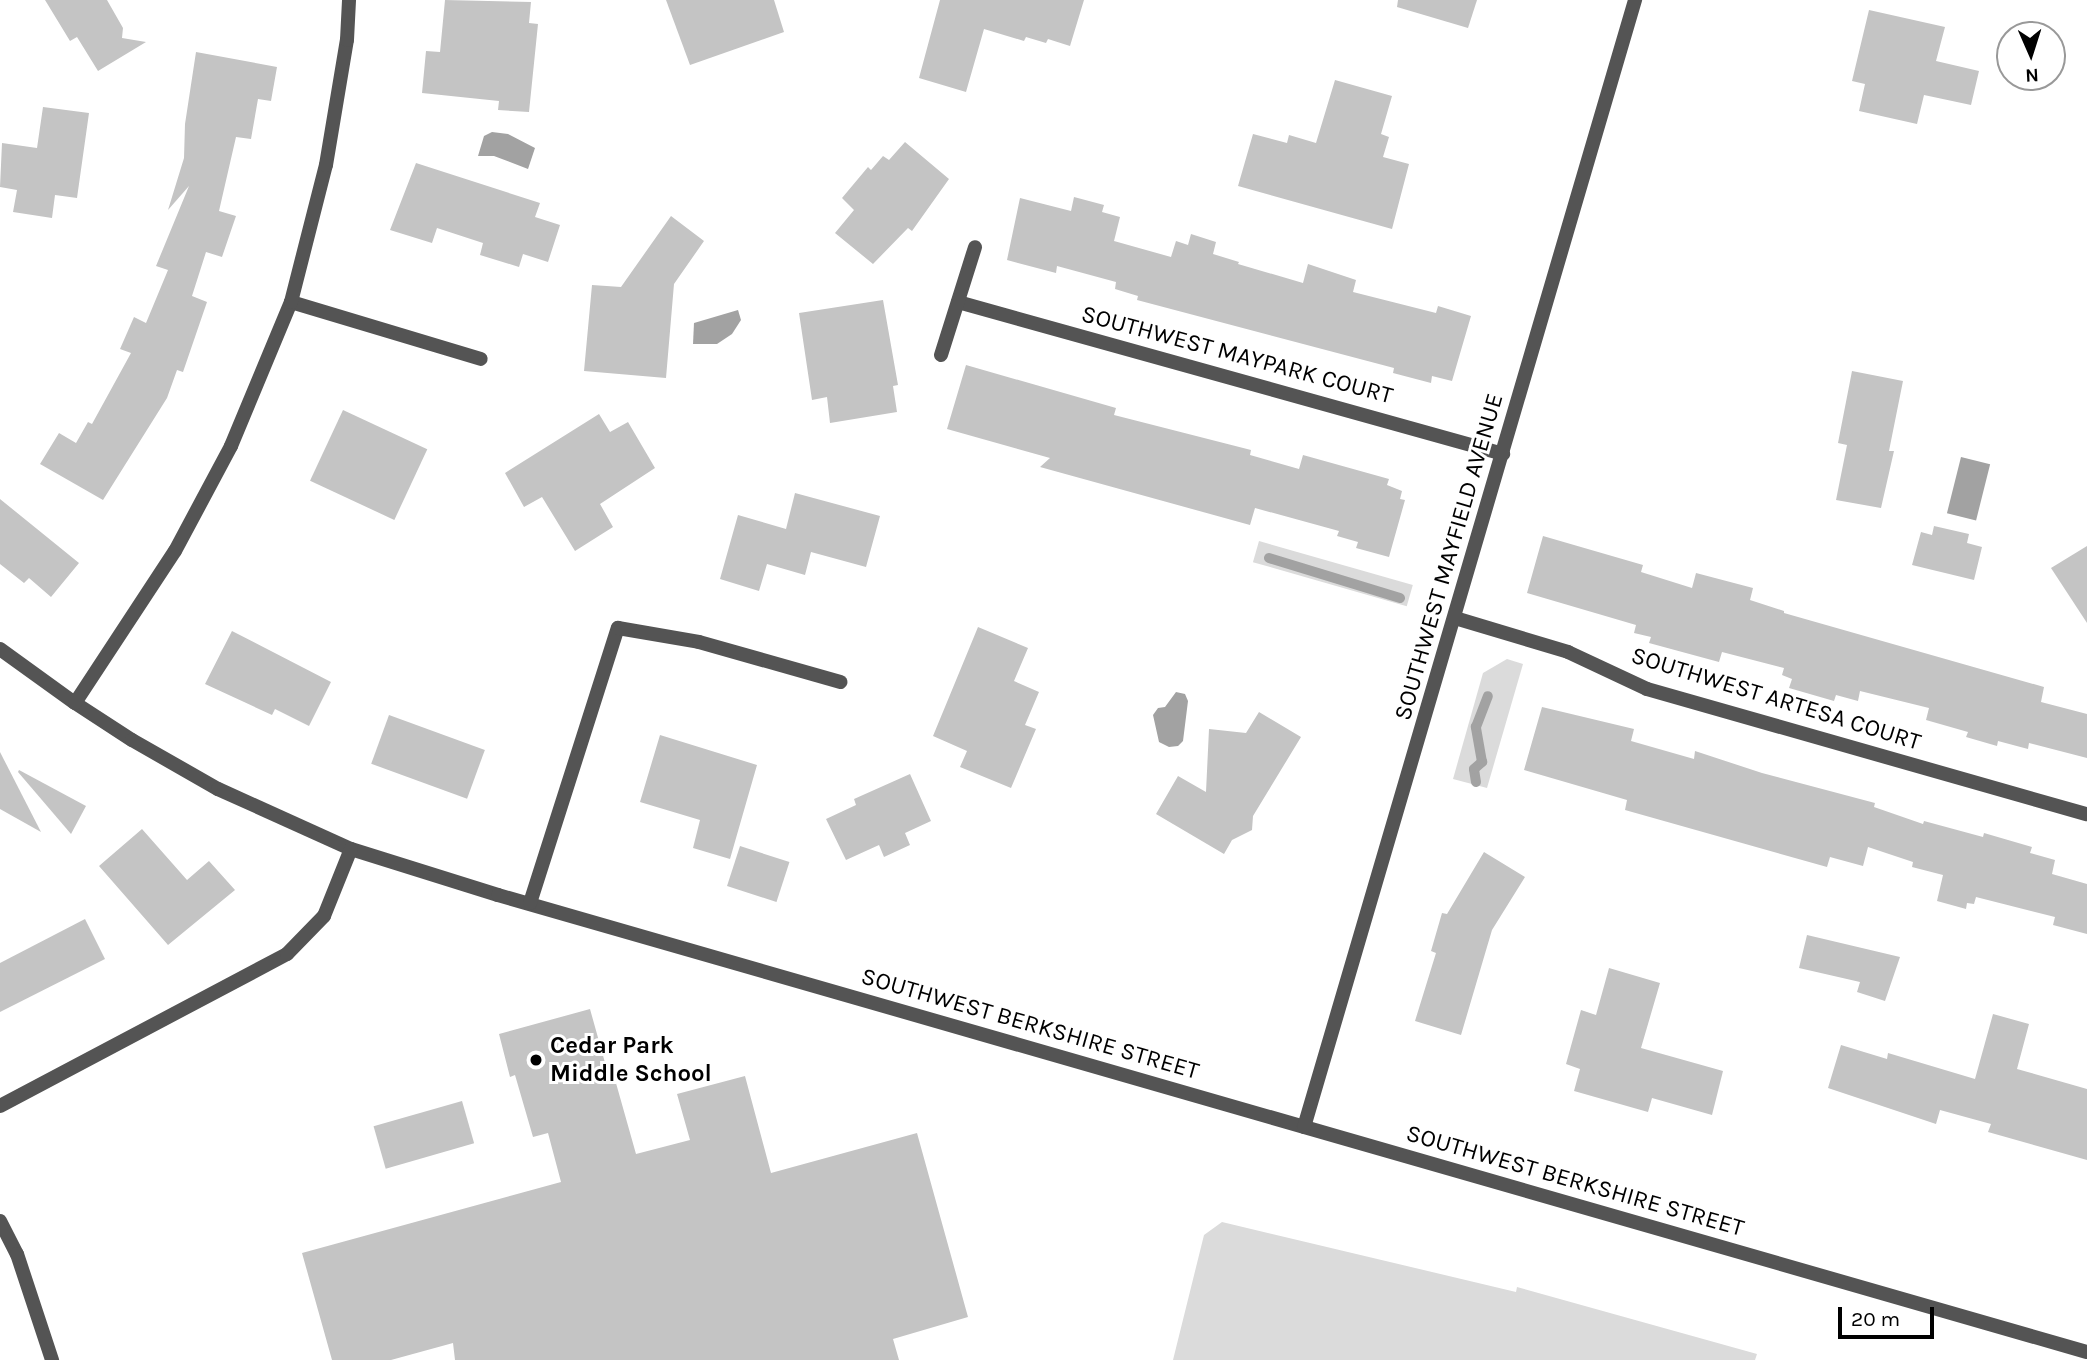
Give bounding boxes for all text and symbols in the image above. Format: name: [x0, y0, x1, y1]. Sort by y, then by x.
north arrow: [1996, 21, 2066, 91]
text: N: [2025, 64, 2039, 86]
street label: SOUTHWEST MAYPARK COURT: [1078, 300, 1396, 410]
street label: SOUTHWEST MAYFIELD AVENUE: [1388, 390, 1510, 724]
street label: SOUTHWEST ARTESA COURT: [1628, 641, 1924, 757]
street label: SOUTHWEST BERKSHIRE STREET: [858, 962, 1202, 1086]
place label: Cedar Park Middle School: [550, 1032, 712, 1088]
marker: Cedar Park Middle School: [528, 1052, 544, 1068]
street label: SOUTHWEST BERKSHIRE STREET: [1403, 1119, 1747, 1243]
scale bar: [1842, 1294, 1938, 1338]
text: 20 m: [1851, 1307, 1900, 1331]

